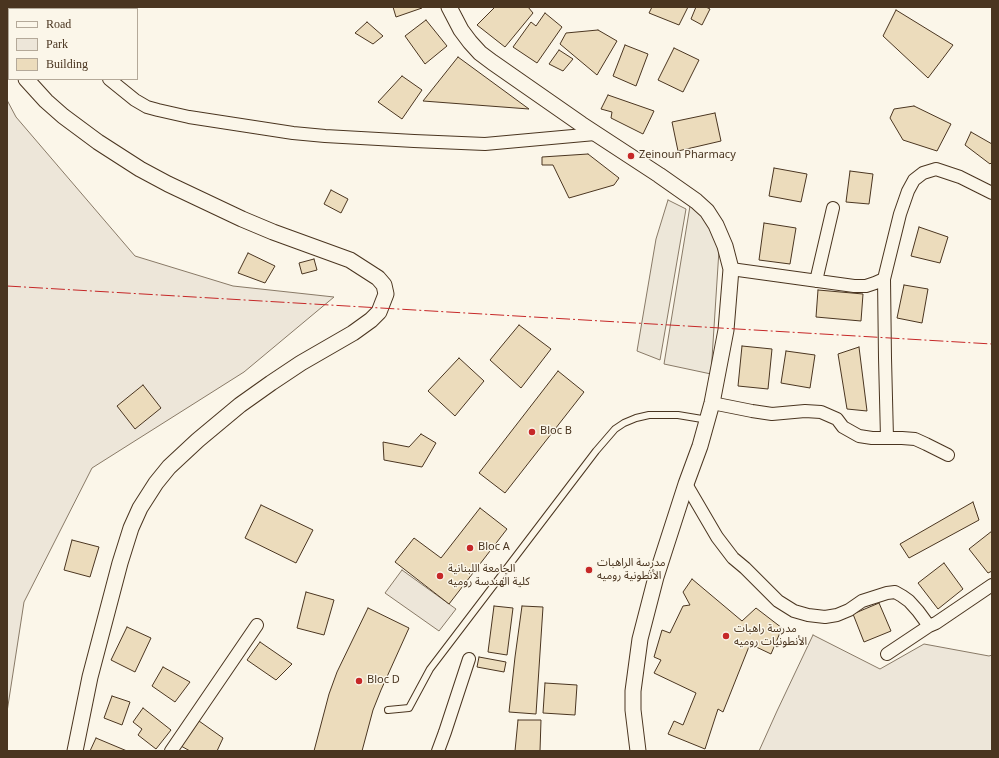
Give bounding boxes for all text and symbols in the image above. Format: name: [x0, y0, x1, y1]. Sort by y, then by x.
legend: [8, 8, 138, 80]
text: Road: [46, 17, 71, 31]
text: Park: [46, 37, 68, 51]
text: Building: [46, 57, 88, 71]
place label: Zeinoun Pharmacy: [639, 149, 736, 163]
marker: Zeinoun Pharmacy: [626, 151, 636, 161]
place label: Bloc B: [540, 425, 572, 439]
marker: Bloc B: [527, 427, 537, 437]
place label: Bloc A: [478, 541, 510, 555]
marker: Bloc A: [465, 543, 475, 553]
place label: مدرسة الراهبات الأنطونية روميه: [597, 557, 666, 583]
place label: الجامعة اللبنانية كلية الهندسة روميه: [448, 563, 530, 589]
marker: مدرسة الراهبات الأنطونية روميه: [584, 565, 594, 575]
marker: الجامعة اللبنانية كلية الهندسة روميه: [435, 571, 445, 581]
place label: مدرسة راهبات الأنطونيات روميه: [734, 623, 807, 649]
marker: مدرسة راهبات الأنطونيات روميه: [721, 631, 731, 641]
place label: Bloc D: [367, 674, 400, 688]
marker: Bloc D: [354, 676, 364, 686]

